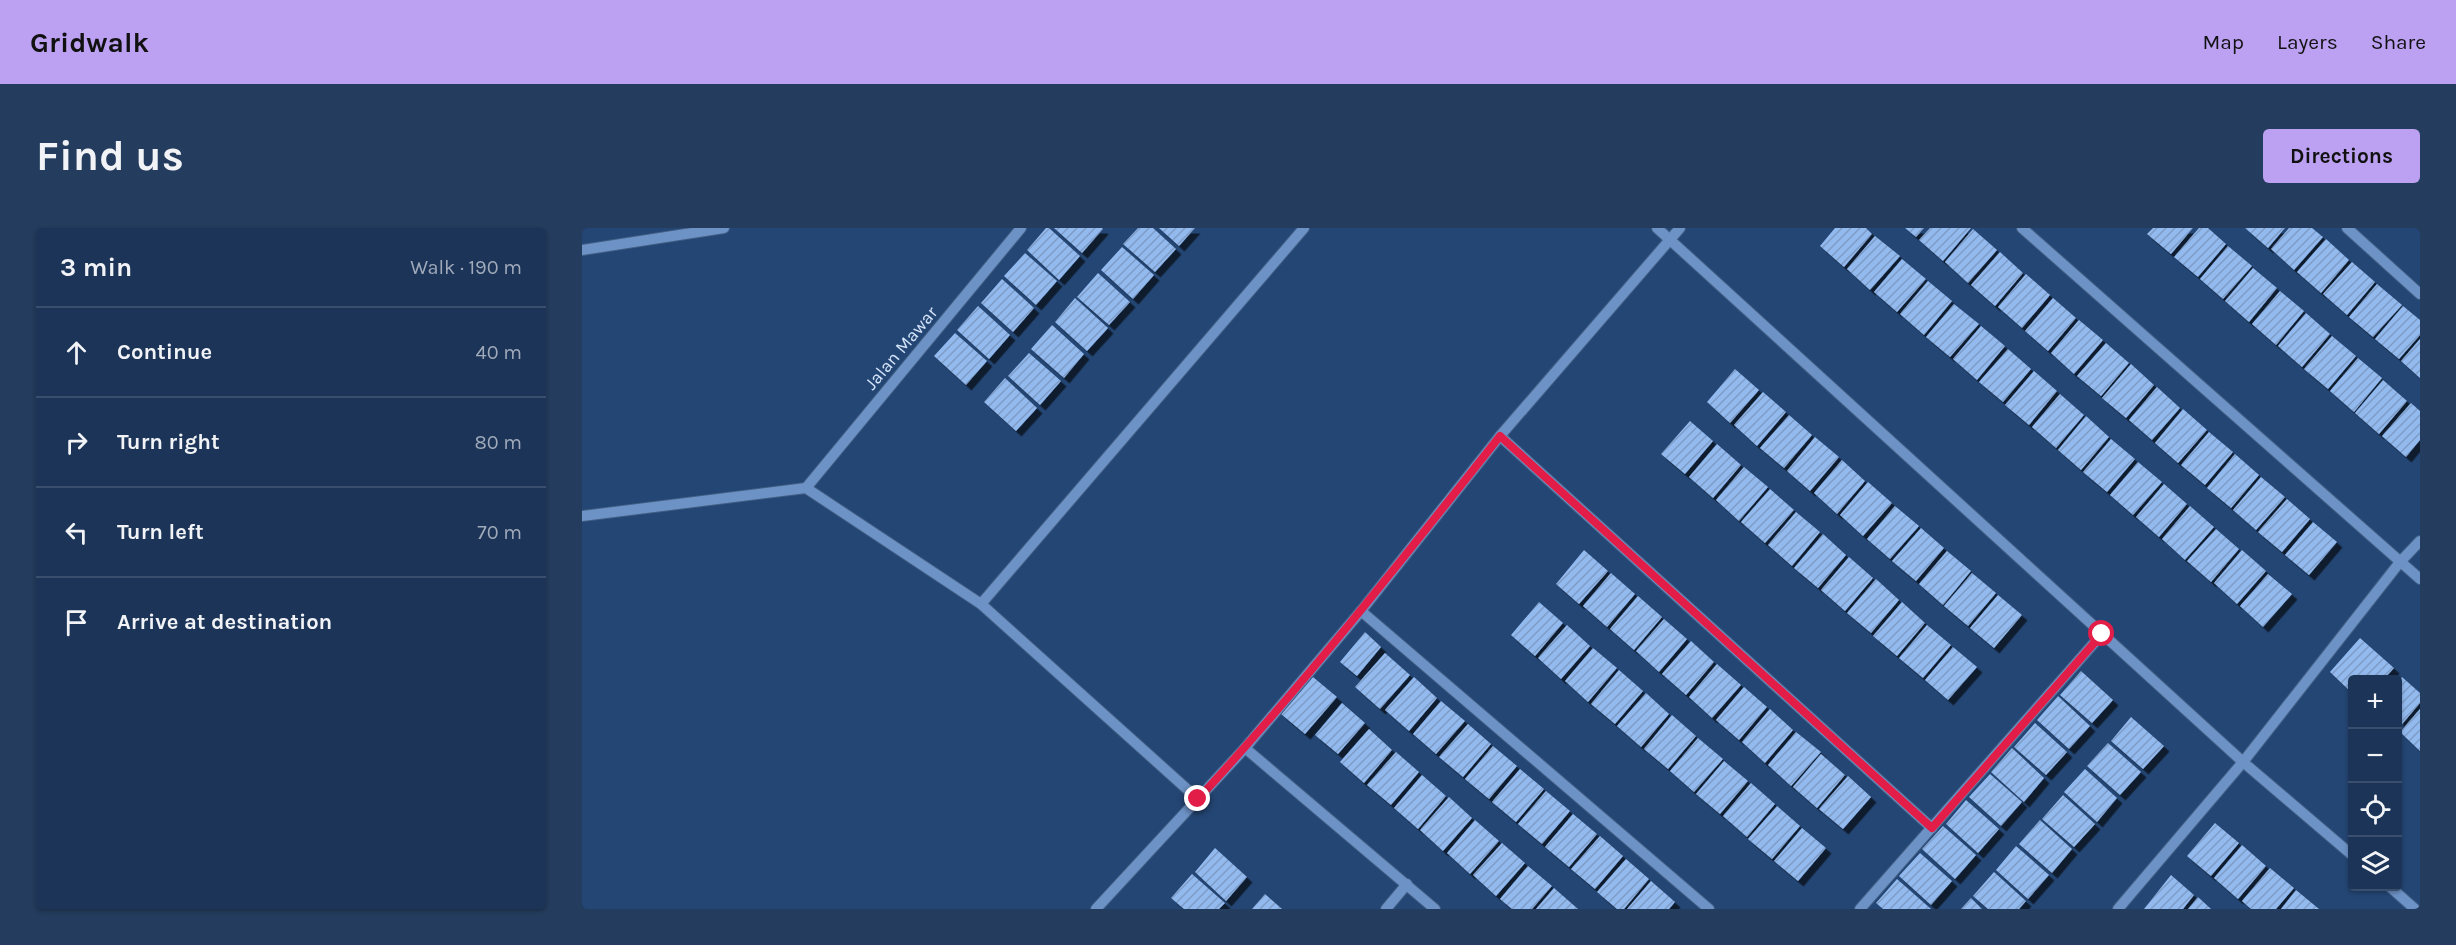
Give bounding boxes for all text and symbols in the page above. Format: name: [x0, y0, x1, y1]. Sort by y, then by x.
text: Gridwalk: [30, 26, 149, 59]
text: Map: [2202, 30, 2244, 54]
text: Layers: [2277, 30, 2338, 54]
text: Share: [2371, 30, 2426, 54]
button: Directions: [2263, 129, 2420, 183]
text: Find us: [36, 131, 184, 181]
text: 3 min: [60, 252, 132, 283]
text: Walk · 190 m: [410, 256, 522, 279]
street label: Jalan Mawar: [860, 302, 942, 394]
icon: ahead: [60, 336, 93, 369]
text: Continue: [117, 339, 212, 365]
text: 40 m: [476, 341, 522, 364]
icon: right: [60, 426, 93, 459]
text: Turn right: [117, 429, 220, 455]
text: 80 m: [474, 431, 522, 454]
icon: left: [60, 516, 93, 549]
text: Turn left: [117, 519, 204, 545]
text: 70 m: [477, 521, 522, 544]
icon: arrive: [60, 606, 93, 639]
text: Arrive at destination: [117, 609, 332, 635]
route start: [2088, 620, 2114, 646]
map controls: [2348, 675, 2402, 891]
button: +: [2348, 675, 2402, 729]
button: −: [2348, 729, 2402, 783]
button: locate: [2348, 783, 2402, 837]
route end: [1184, 785, 1210, 811]
button: layers: [2348, 837, 2402, 891]

